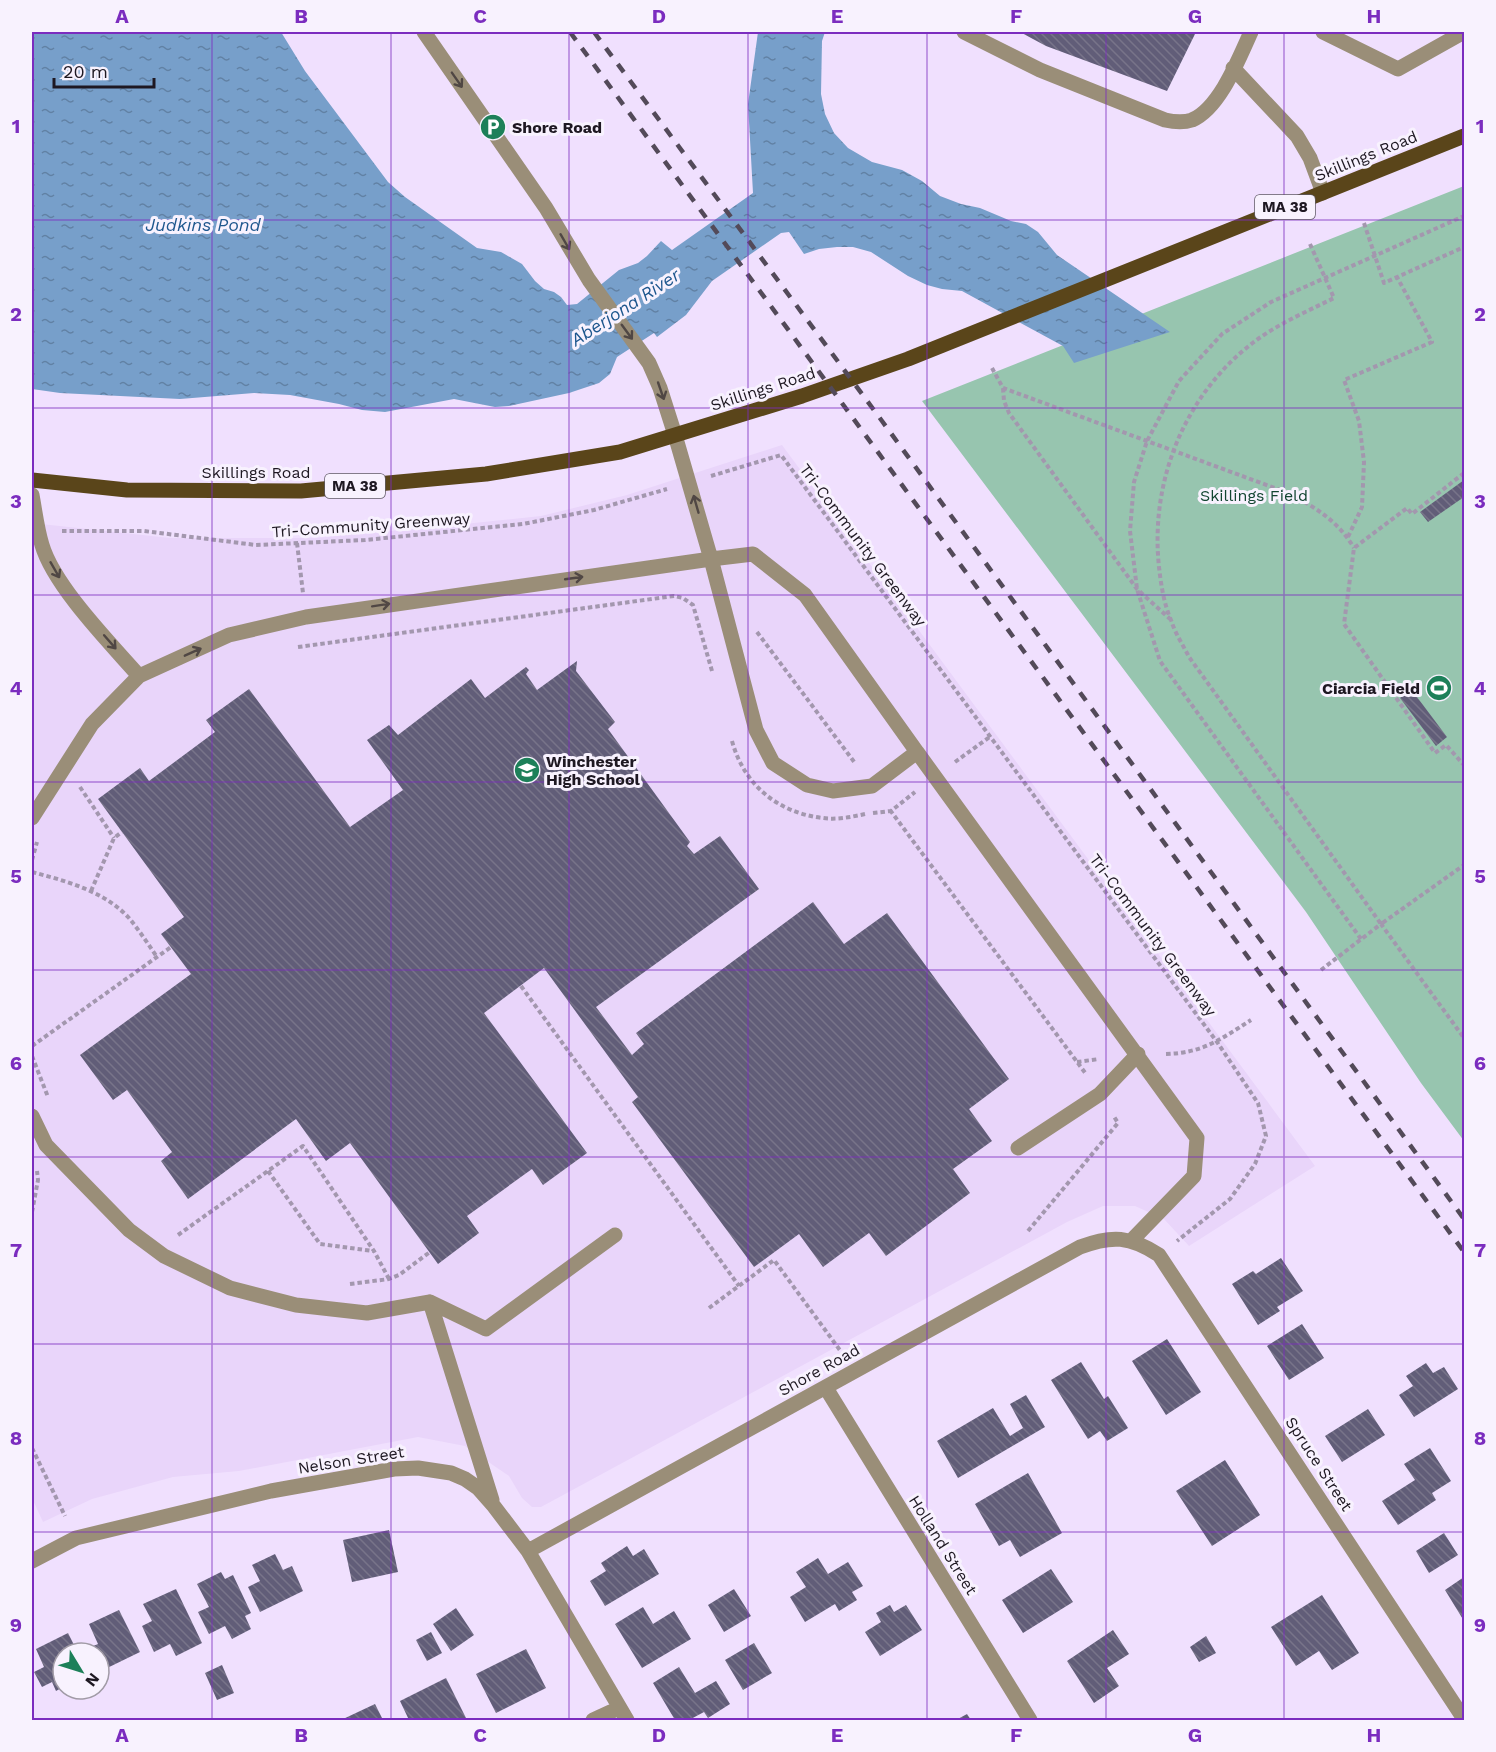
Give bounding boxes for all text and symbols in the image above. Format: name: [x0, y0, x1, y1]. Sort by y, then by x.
text: A: [115, 4, 129, 28]
text: B: [294, 4, 308, 28]
text: C: [473, 4, 487, 28]
text: D: [652, 4, 666, 28]
text: E: [831, 4, 843, 28]
text: F: [1010, 4, 1022, 28]
text: G: [1188, 4, 1202, 28]
text: H: [1367, 4, 1381, 28]
scale bar: [54, 51, 154, 89]
text: 20 m: [63, 61, 108, 82]
one-way arrow: [451, 71, 463, 87]
parking icon: Shore Road: [478, 112, 508, 142]
text: 1: [12, 114, 20, 138]
text: 1: [1476, 114, 1484, 138]
place label: Shore Road: [512, 118, 602, 137]
street label: Skillings Road: [1312, 127, 1420, 185]
road number: MA 38: [1255, 195, 1315, 219]
water label: Judkins Pond: [145, 214, 262, 235]
one-way arrow: [559, 233, 571, 250]
water label: Aberjona River: [566, 263, 684, 351]
text: 2: [10, 302, 22, 326]
text: 2: [1474, 302, 1486, 326]
one-way arrow: [621, 324, 633, 340]
street label: Skillings Road: [708, 363, 818, 415]
one-way arrow: [656, 382, 667, 400]
street label: Tri-Community Greenway: [796, 460, 931, 631]
street label: Skillings Road: [202, 463, 311, 482]
road number: MA 38: [325, 474, 385, 498]
park label: Skillings Field: [1200, 486, 1308, 505]
text: 3: [10, 489, 22, 513]
text: 3: [1474, 489, 1486, 513]
one-way arrow: [689, 495, 701, 514]
street label: Tri-Community Greenway: [271, 509, 472, 541]
one-way arrow: [49, 561, 61, 578]
one-way arrow: [564, 572, 584, 583]
one-way arrow: [371, 600, 390, 611]
one-way arrow: [103, 634, 117, 649]
one-way arrow: [183, 646, 201, 657]
sports icon: Ciarcia Field: [1424, 673, 1454, 703]
text: 4: [10, 676, 23, 700]
text: 4: [1474, 676, 1487, 700]
place label: Ciarcia Field: [1322, 679, 1420, 698]
place label: Winchester High School: [546, 752, 640, 789]
school or university icon: Winchester High School: [512, 755, 542, 785]
street label: Tri-Community Greenway: [1086, 850, 1221, 1021]
text: 5: [10, 864, 22, 888]
text: 5: [1474, 864, 1486, 888]
text: 6: [10, 1051, 22, 1075]
text: 6: [1474, 1051, 1486, 1075]
text: 7: [10, 1238, 22, 1262]
text: 7: [1474, 1238, 1486, 1262]
street label: Shore Road: [775, 1340, 863, 1400]
street label: Spruce Street: [1282, 1413, 1357, 1515]
text: 8: [10, 1426, 22, 1450]
text: 8: [1474, 1426, 1486, 1450]
street label: Nelson Street: [297, 1442, 406, 1478]
street label: Holland Street: [905, 1492, 981, 1598]
text: 9: [10, 1613, 22, 1637]
text: 9: [1474, 1613, 1486, 1637]
north arrow: [51, 1641, 111, 1701]
text: N: [81, 1669, 104, 1690]
text: A: [115, 1723, 129, 1747]
text: B: [294, 1723, 308, 1747]
text: C: [473, 1723, 487, 1747]
text: D: [652, 1723, 666, 1747]
text: E: [831, 1723, 843, 1747]
text: F: [1010, 1723, 1022, 1747]
text: G: [1188, 1723, 1202, 1747]
text: H: [1367, 1723, 1381, 1747]

